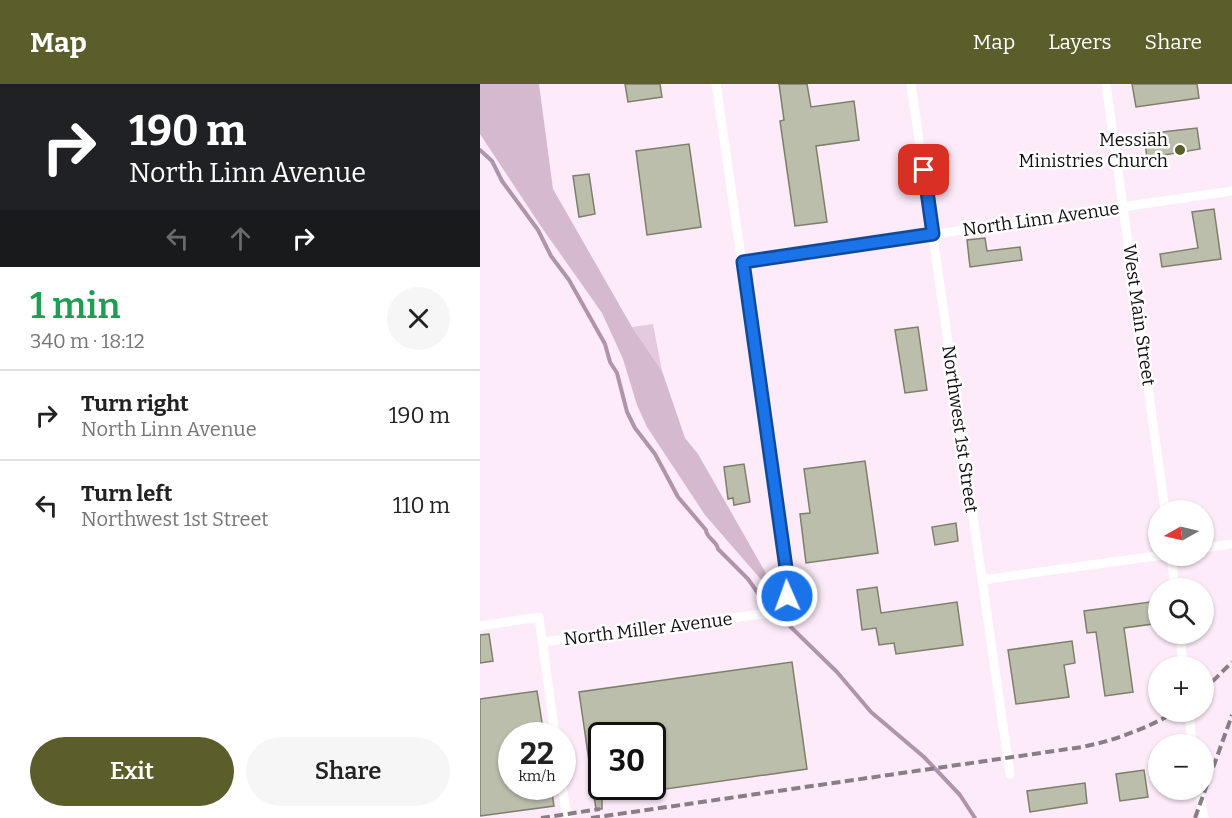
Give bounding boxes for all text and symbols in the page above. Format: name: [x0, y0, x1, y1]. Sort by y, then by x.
text: Map: [30, 26, 87, 59]
text: Map: [973, 29, 1015, 55]
text: Layers: [1048, 29, 1112, 55]
text: Share: [1145, 29, 1202, 55]
text: 190 m: [129, 106, 246, 156]
icon: right: [30, 108, 108, 186]
place label: Messiah Ministries Church: [1019, 129, 1168, 172]
marker: Messiah Ministries Church: [1173, 143, 1187, 157]
pin: [898, 144, 949, 195]
icon: arrive: [907, 153, 940, 186]
text: North Linn Avenue: [129, 157, 366, 189]
street label: North Linn Avenue: [961, 197, 1121, 241]
icon: left: [161, 222, 194, 255]
icon: ahead: [224, 222, 257, 255]
icon: right: [287, 222, 320, 255]
street label: West Main Street: [1118, 243, 1160, 388]
text: 1 min: [30, 284, 121, 328]
button: close: [387, 287, 450, 350]
text: 340 m · 18:12: [30, 329, 145, 353]
street label: Northwest 1st Street: [937, 344, 983, 515]
text: Turn right: [81, 390, 189, 417]
icon: right: [30, 399, 63, 432]
text: 190 m: [389, 402, 450, 429]
text: North Linn Avenue: [81, 417, 257, 441]
text: Turn left: [81, 480, 173, 507]
icon: left: [30, 489, 63, 522]
text: 110 m: [393, 492, 450, 519]
north arrow: [1148, 500, 1214, 566]
map controls: [1148, 500, 1214, 800]
text: Northwest 1st Street: [81, 507, 269, 531]
position arrow: [755, 564, 819, 628]
button: search: [1148, 578, 1214, 644]
street label: North Miller Avenue: [562, 608, 734, 650]
button: +: [1148, 656, 1214, 722]
speed limit sign: 30: [588, 722, 666, 800]
button: −: [1148, 734, 1214, 800]
text: 22: [520, 736, 554, 772]
button: Exit: [30, 737, 234, 806]
button: Share: [246, 737, 450, 806]
text: km/h: [518, 767, 556, 785]

